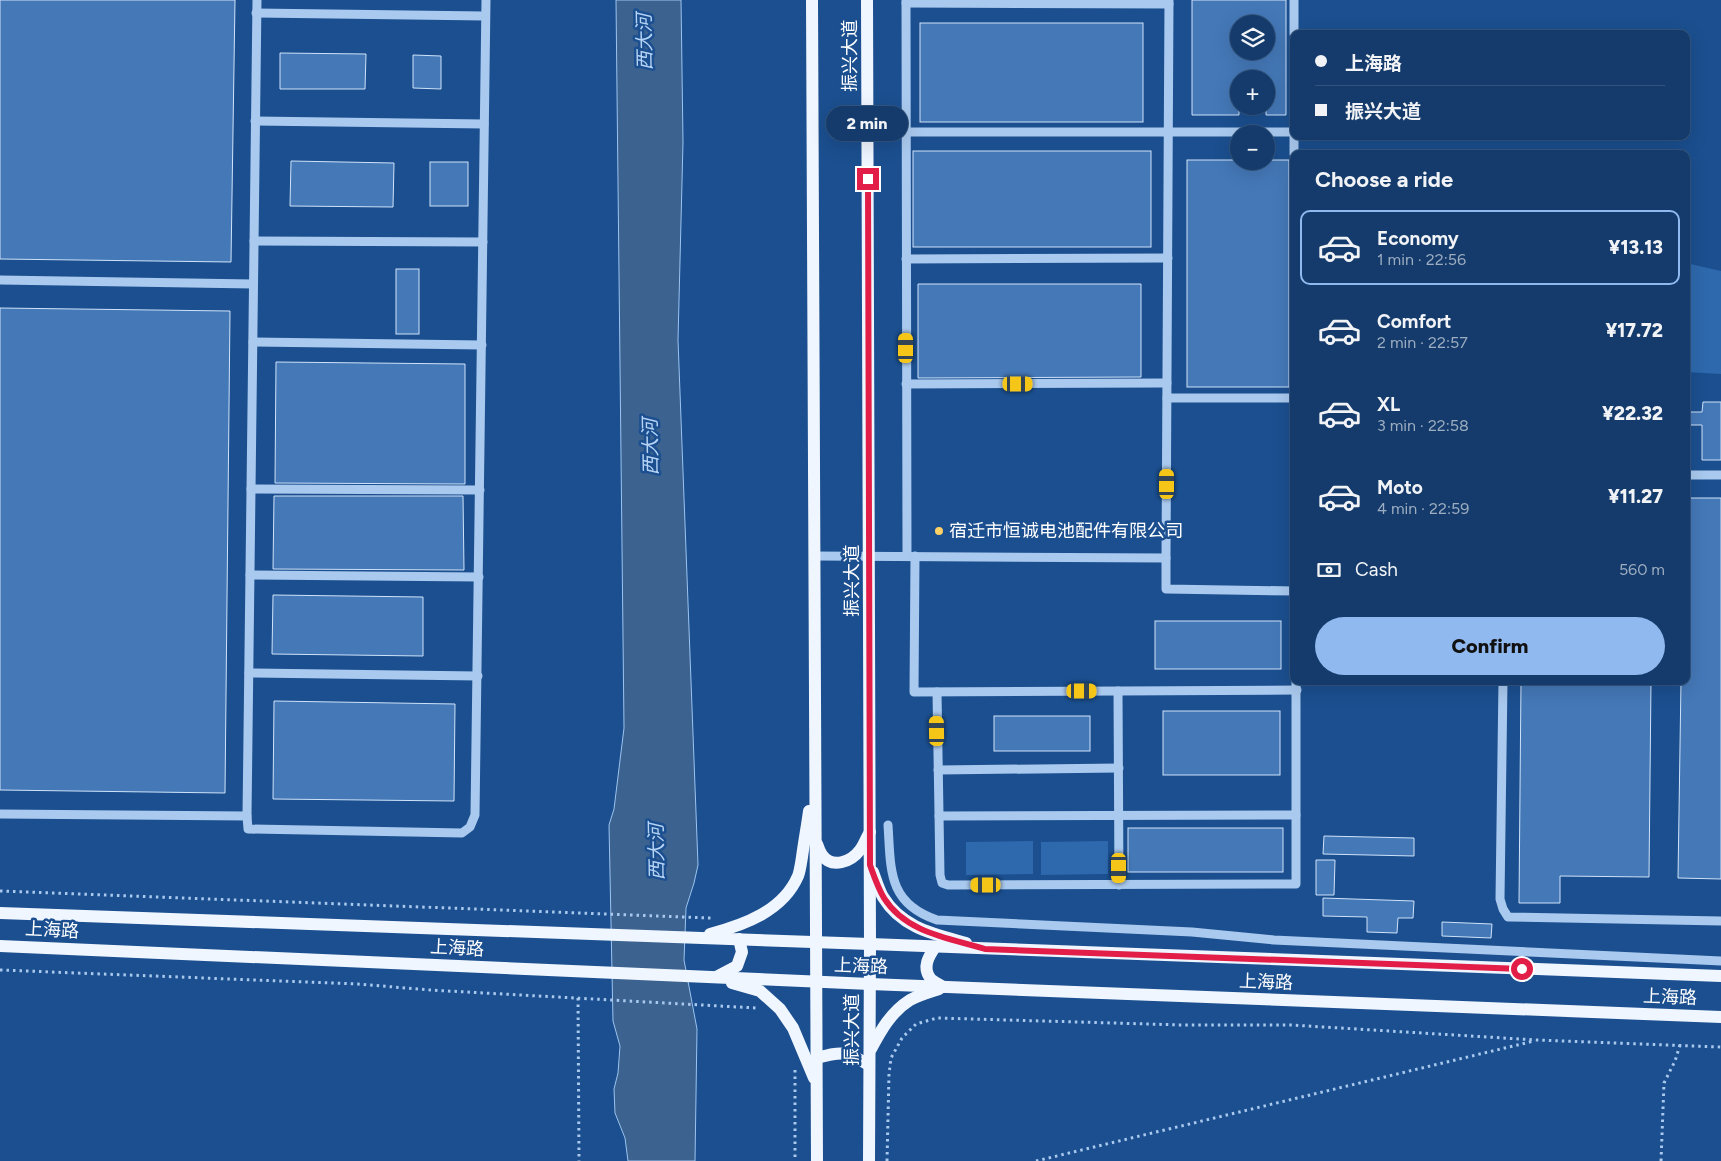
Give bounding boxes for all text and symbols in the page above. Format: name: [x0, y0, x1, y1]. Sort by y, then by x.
water label: 西大河: [632, 9, 656, 71]
map controls: [1230, 15, 1275, 170]
button: layers: [1230, 15, 1275, 60]
street label: 振兴大道: [839, 20, 861, 92]
text: 上海路: [1345, 52, 1402, 75]
button: +: [1230, 70, 1275, 115]
text: 振兴大道: [1345, 100, 1421, 123]
callout: 2 min: [827, 106, 909, 142]
text: 2 min: [847, 114, 887, 133]
button: −: [1230, 125, 1275, 170]
text: Choose a ride: [1315, 166, 1453, 193]
route end: [857, 168, 879, 190]
icon: car: [1317, 225, 1362, 270]
text: Economy: [1377, 227, 1459, 250]
text: ¥13.13: [1609, 236, 1663, 259]
text: 1 min · 22:56: [1377, 250, 1466, 269]
icon: car: [1317, 308, 1362, 353]
text: Comfort: [1377, 310, 1452, 333]
text: ¥17.72: [1605, 319, 1663, 342]
car: [898, 333, 913, 363]
text: 2 min · 22:57: [1377, 333, 1468, 352]
car: [1003, 377, 1033, 392]
icon: car: [1317, 391, 1362, 436]
text: XL: [1377, 393, 1400, 416]
text: ¥22.32: [1602, 402, 1663, 425]
water label: 西大河: [638, 414, 662, 476]
text: 3 min · 22:58: [1377, 416, 1469, 435]
car: [1159, 469, 1174, 499]
icon: car: [1317, 474, 1362, 519]
text: Moto: [1377, 476, 1423, 499]
text: ¥11.27: [1608, 485, 1663, 508]
text: 4 min · 22:59: [1377, 499, 1469, 518]
place label: 宿迁市恒诚电池配件有限公司: [949, 520, 1183, 542]
marker: 宿迁市恒诚电池配件有限公司: [933, 525, 945, 537]
street label: 振兴大道: [841, 545, 863, 617]
icon: cash: [1315, 556, 1343, 584]
text: Cash: [1355, 558, 1398, 581]
text: 560 m: [1619, 560, 1665, 579]
button: Confirm: [1315, 617, 1665, 675]
car: [1067, 684, 1097, 699]
car: [929, 716, 944, 746]
water label: 西大河: [644, 819, 668, 881]
car: [1111, 853, 1126, 883]
car: [971, 878, 1001, 893]
street label: 上海路: [24, 918, 80, 942]
street label: 上海路: [429, 936, 485, 960]
street label: 上海路: [834, 954, 888, 978]
route start: [1511, 958, 1533, 980]
street label: 上海路: [1239, 970, 1293, 994]
street label: 上海路: [1643, 985, 1697, 1009]
street label: 振兴大道: [841, 994, 863, 1066]

